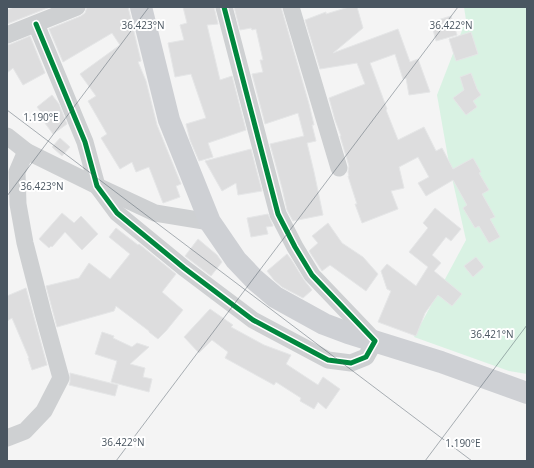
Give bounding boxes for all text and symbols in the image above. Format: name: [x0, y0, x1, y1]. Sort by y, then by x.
text: 36.423°N: [121, 18, 165, 32]
text: 36.422°N: [429, 18, 473, 32]
text: 1.190°E: [23, 110, 59, 124]
text: 36.423°N: [20, 179, 64, 193]
text: 36.421°N: [470, 327, 514, 341]
text: 36.422°N: [101, 435, 145, 449]
text: 1.190°E: [445, 436, 481, 450]

